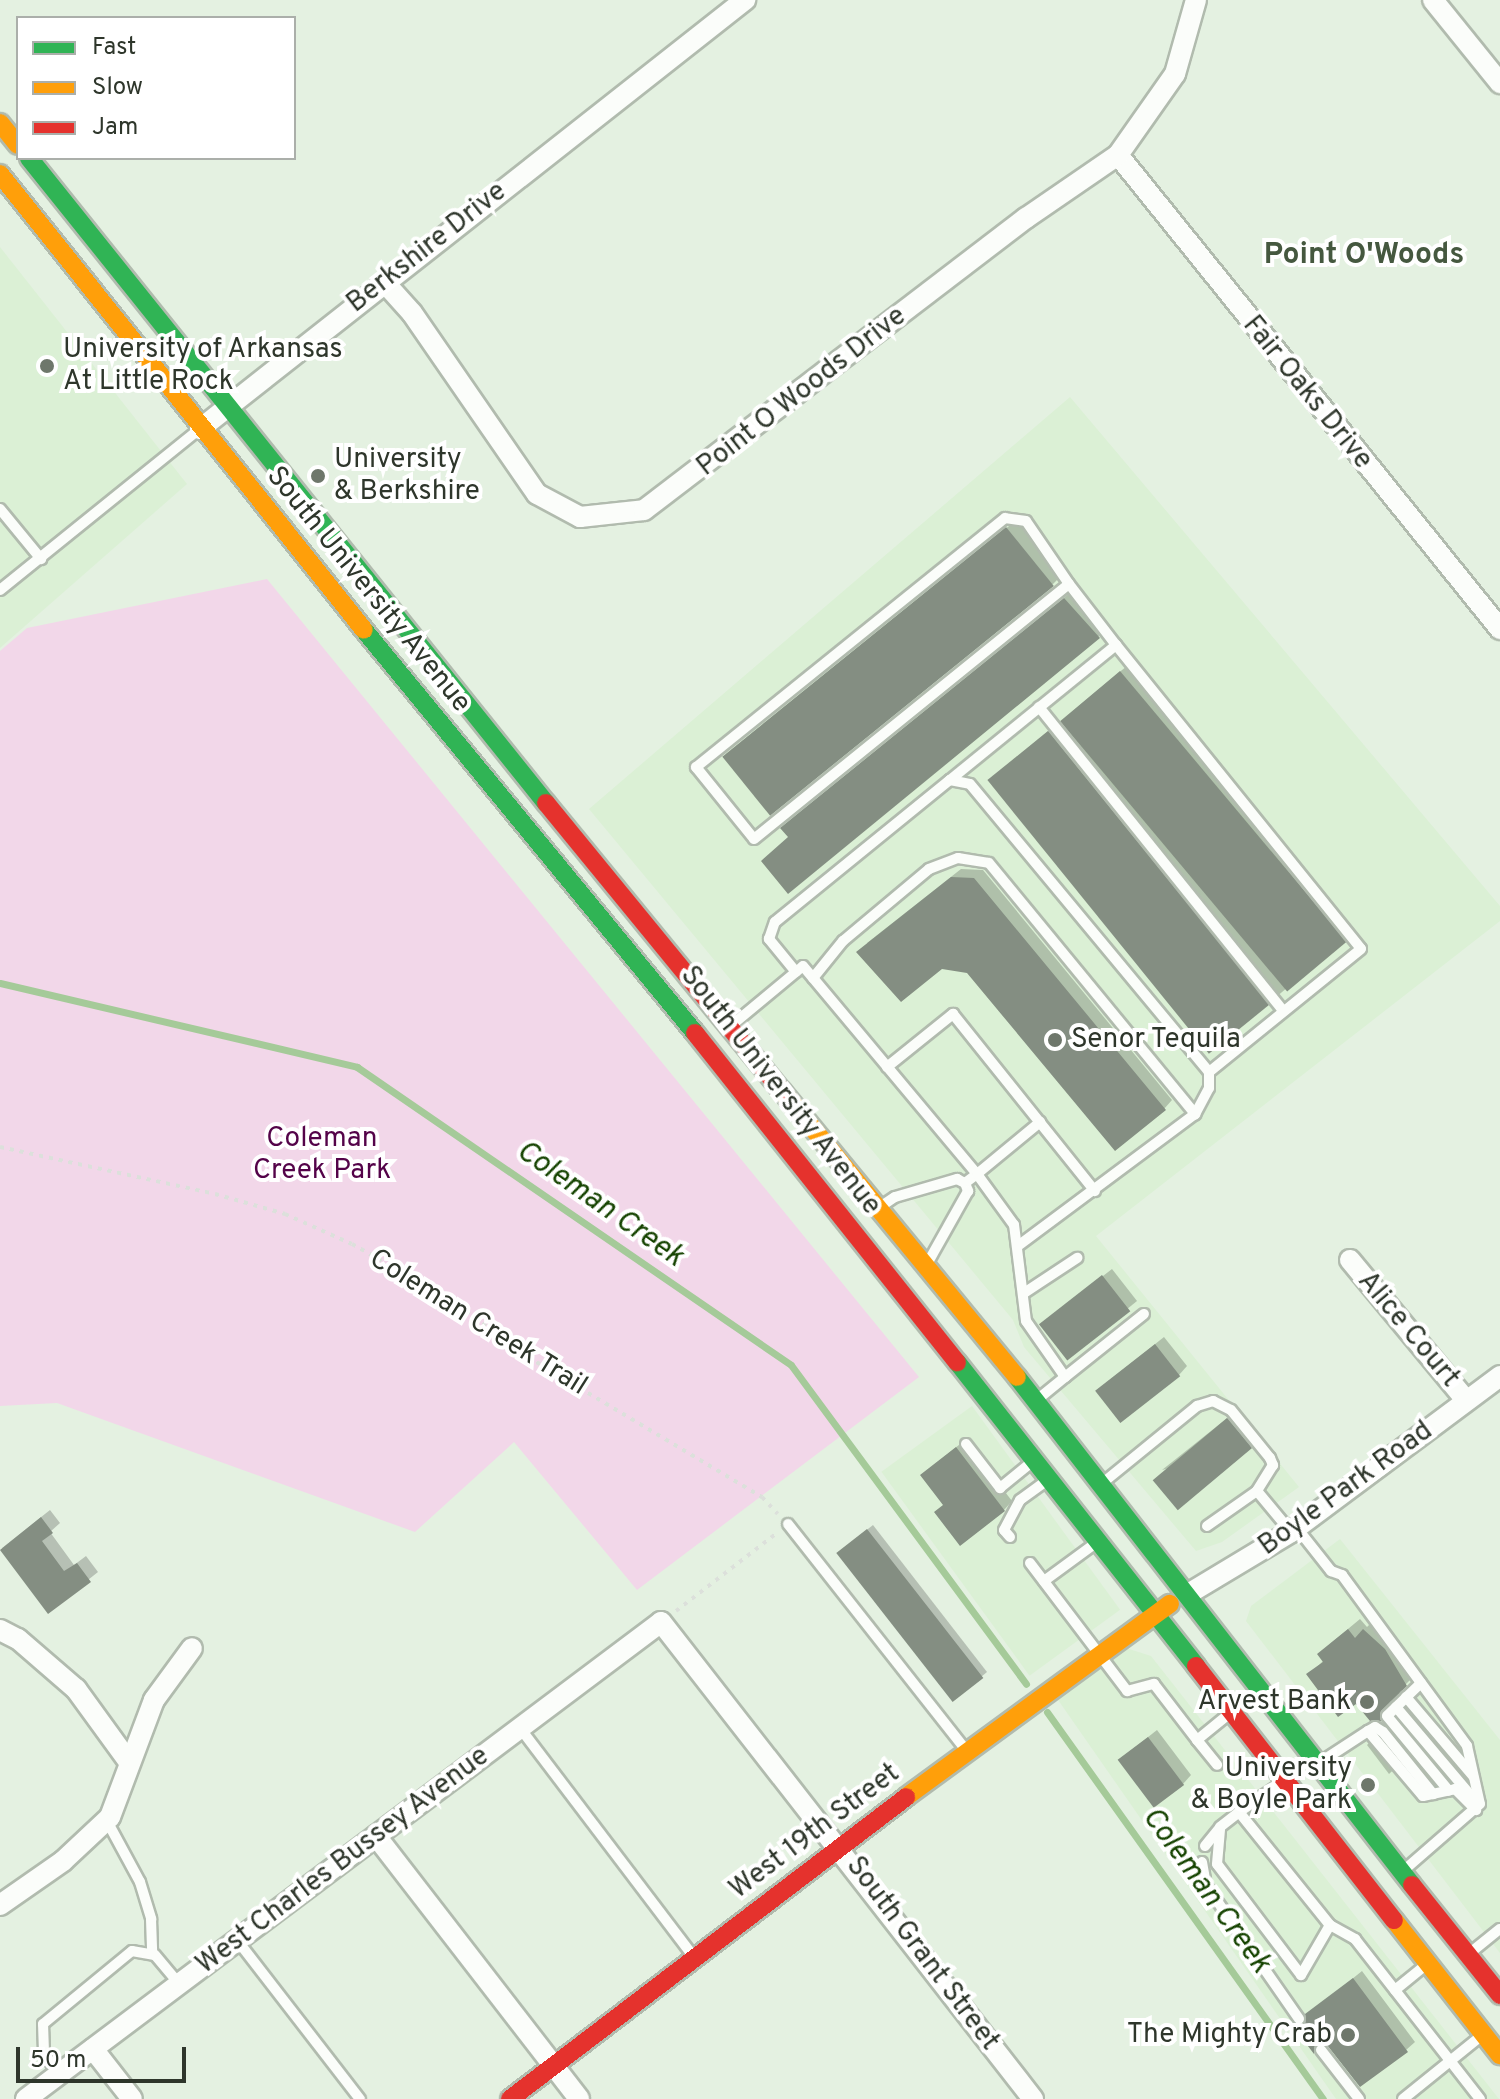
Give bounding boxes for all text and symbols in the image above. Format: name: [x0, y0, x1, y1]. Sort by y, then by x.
legend: [16, 16, 296, 160]
text: Fast: [92, 33, 136, 63]
text: Slow: [92, 73, 143, 103]
text: Jam: [92, 113, 138, 143]
street label: Berkshire Drive: [341, 175, 513, 321]
district label: Point O'Woods: [1264, 238, 1464, 274]
street label: Point O Woods Drive: [690, 300, 914, 484]
street label: Fair Oaks Drive: [1235, 309, 1379, 477]
place label: University of Arkansas At Little Rock: [63, 333, 344, 399]
marker: University of Arkansas At Little Rock: [38, 357, 56, 375]
place label: University & Berkshire: [334, 443, 480, 509]
street label: South University Avenue: [258, 460, 478, 720]
marker: University & Berkshire: [309, 467, 327, 485]
street label: South University Avenue: [672, 959, 888, 1223]
place label: Senor Tequila: [1071, 1023, 1242, 1057]
marker: Senor Tequila: [1046, 1031, 1064, 1049]
park label: Coleman Creek Park: [253, 1122, 391, 1188]
water label: Coleman Creek: [508, 1134, 690, 1276]
street label: Coleman Creek Trail: [362, 1242, 594, 1404]
street label: Alice Court: [1350, 1265, 1466, 1395]
street label: Boyle Park Road: [1252, 1415, 1440, 1563]
place label: Arvest Bank: [1198, 1685, 1351, 1719]
marker: Arvest Bank: [1358, 1693, 1376, 1711]
street label: West Charles Bussey Avenue: [190, 1740, 496, 1982]
place label: University & Boyle Park: [1191, 1752, 1352, 1818]
street label: West 19th Street: [723, 1757, 907, 1907]
marker: University & Boyle Park: [1359, 1776, 1377, 1794]
water label: Coleman Creek: [1133, 1801, 1277, 1981]
street label: South Grant Street: [838, 1850, 1006, 2058]
place label: The Mighty Crab: [1127, 2018, 1332, 2052]
marker: The Mighty Crab: [1339, 2026, 1357, 2044]
scale bar: [20, 2031, 190, 2081]
text: 50 m: [30, 2046, 86, 2076]

